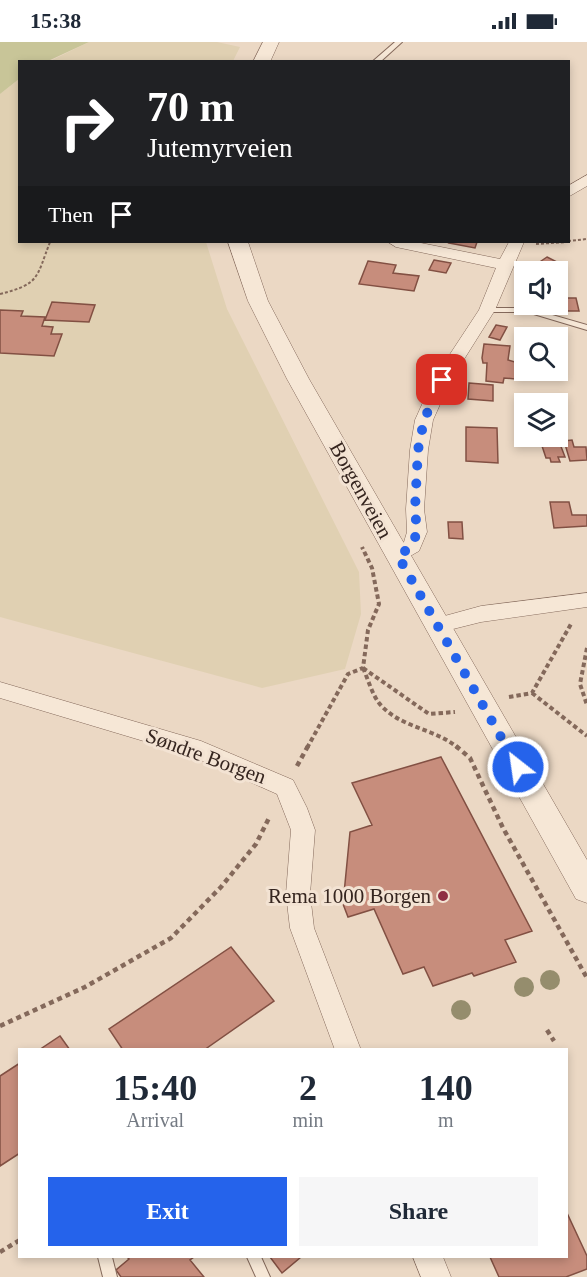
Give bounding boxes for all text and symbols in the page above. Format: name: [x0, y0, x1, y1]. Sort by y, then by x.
text: 15:38: [30, 8, 81, 33]
icon: right: [48, 84, 126, 162]
text: 70 m: [147, 84, 235, 130]
text: Jutemyrveien: [147, 133, 292, 163]
icon: arrive: [105, 198, 138, 231]
text: Then: [48, 202, 93, 227]
map controls: [514, 261, 568, 447]
button: sound: [514, 261, 568, 315]
button: search: [514, 327, 568, 381]
pin: [416, 354, 467, 405]
icon: arrive: [425, 363, 458, 396]
button: layers: [514, 393, 568, 447]
street label: Borgenveien: [325, 437, 398, 543]
street label: Søndre Borgen: [143, 723, 270, 789]
position arrow: [486, 735, 550, 799]
place label: Rema 1000 Borgen: [268, 884, 431, 908]
marker: Rema 1000 Borgen: [436, 889, 450, 903]
text: 15:40: [113, 1068, 197, 1108]
text: 2: [299, 1068, 317, 1108]
text: 140: [419, 1068, 473, 1108]
text: Arrival: [126, 1109, 184, 1131]
text: min: [292, 1109, 324, 1131]
text: m: [438, 1109, 454, 1131]
button: Exit: [48, 1177, 287, 1246]
button: Share: [299, 1177, 538, 1246]

